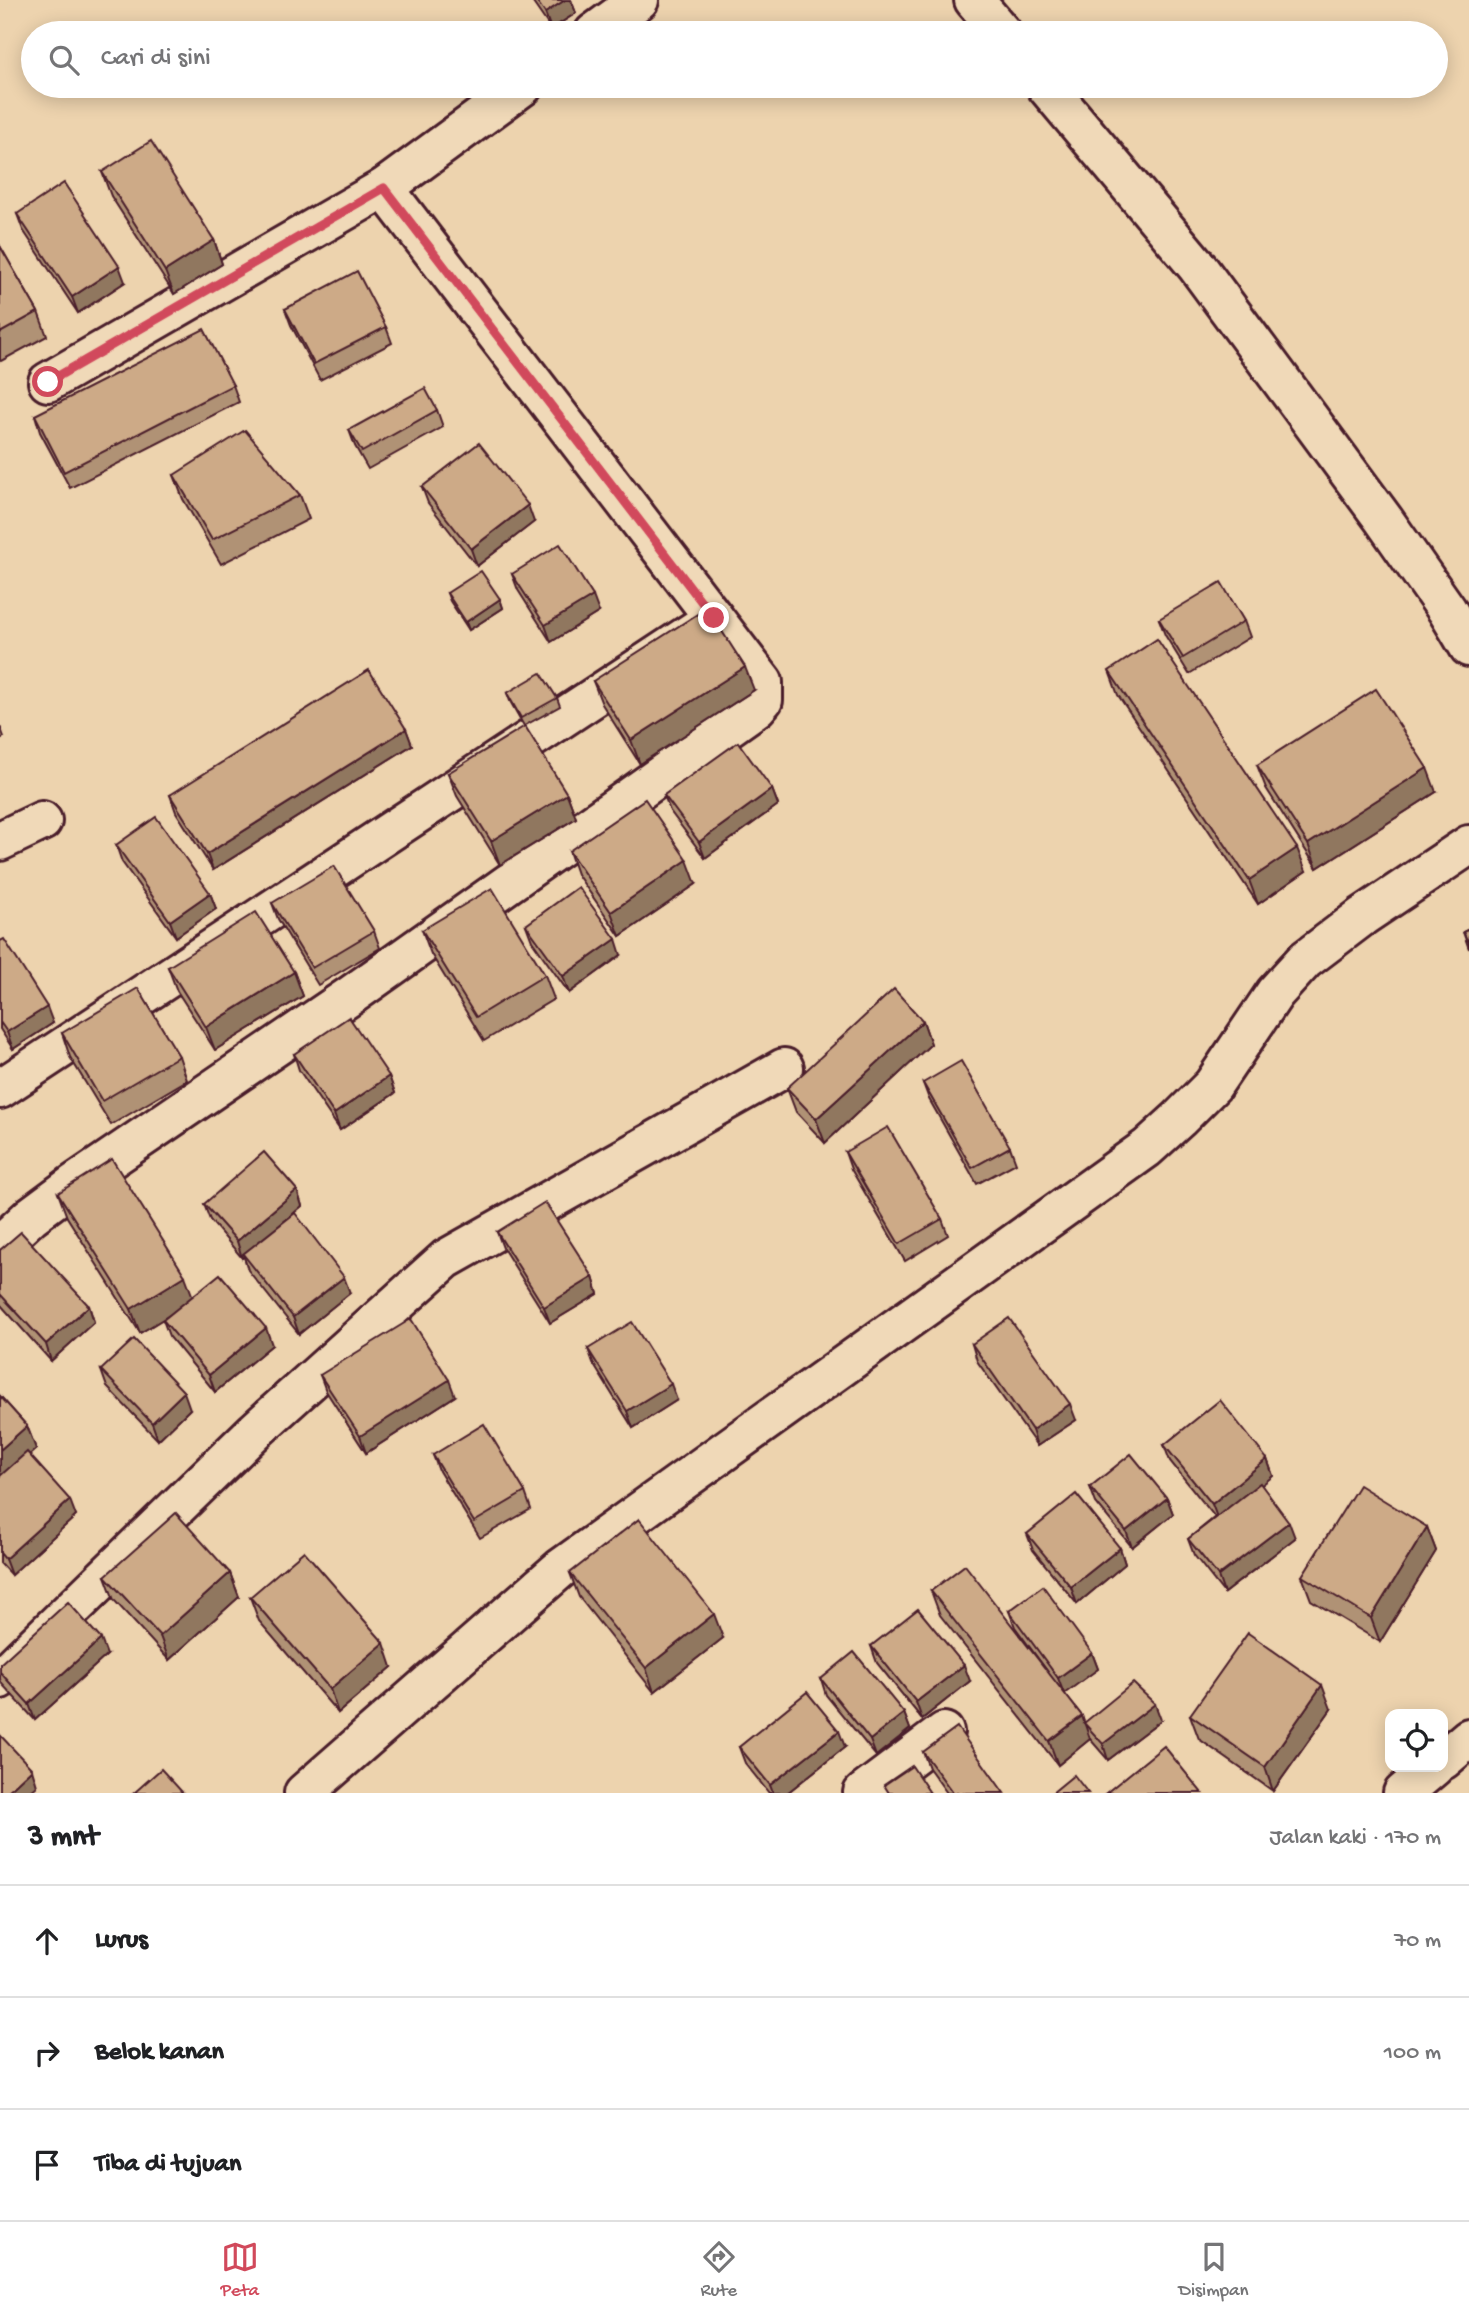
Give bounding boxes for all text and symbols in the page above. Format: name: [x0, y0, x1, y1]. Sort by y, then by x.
search box: [21, 21, 1448, 98]
icon: search: [45, 41, 83, 79]
text: Cari di sini: [101, 44, 211, 75]
route start: [32, 366, 63, 397]
route end: [698, 602, 729, 633]
map controls: [1385, 1709, 1448, 1772]
button: locate: [1385, 1709, 1448, 1772]
text: 3 mnt: [28, 1821, 98, 1856]
text: Jalan kaki · 170 m: [1269, 1825, 1441, 1852]
icon: ahead: [28, 1922, 66, 1960]
text: Lurus: [95, 1926, 148, 1957]
text: 70 m: [1394, 1928, 1441, 1955]
icon: right: [28, 2034, 66, 2072]
text: Belok kanan: [95, 2038, 224, 2069]
text: 100 m: [1384, 2040, 1441, 2067]
icon: arrive: [28, 2146, 66, 2184]
text: Tiba di tujuan: [95, 2150, 241, 2181]
tab: Peta: [220, 2238, 259, 2303]
tab: Rute: [700, 2238, 738, 2303]
tab: Disimpan: [1179, 2238, 1249, 2303]

